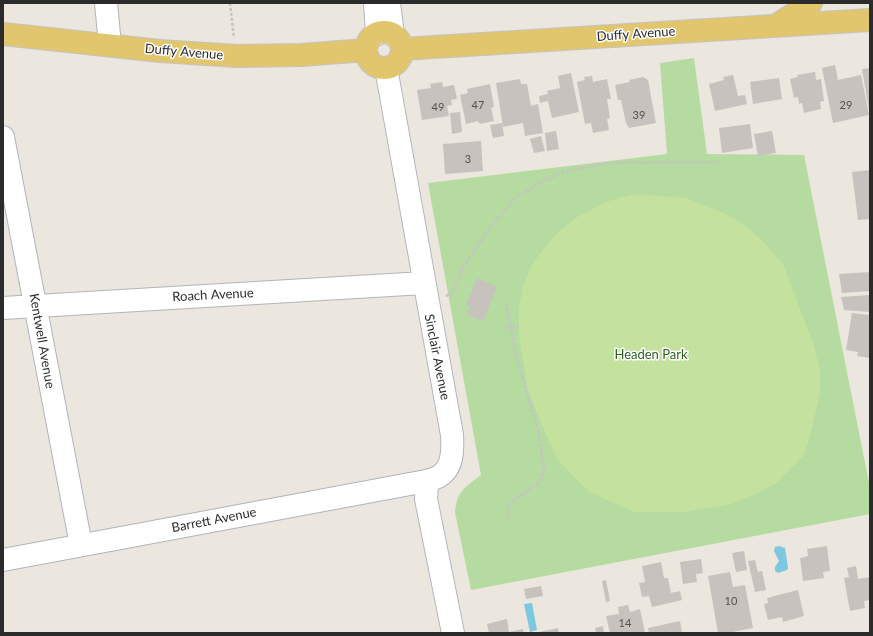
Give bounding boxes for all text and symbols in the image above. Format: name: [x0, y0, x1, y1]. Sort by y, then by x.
street label: Duffy Avenue: [596, 23, 676, 45]
street label: Duffy Avenue: [144, 41, 224, 63]
house number: 47: [472, 98, 484, 112]
house number: 29: [840, 98, 852, 112]
house number: 49: [432, 100, 444, 114]
house number: 39: [633, 108, 645, 122]
house number: 3: [465, 152, 471, 166]
street label: Roach Avenue: [172, 285, 254, 305]
street label: Kentwell Avenue: [26, 292, 58, 390]
street label: Sinclair Avenue: [421, 313, 453, 401]
park label: Headen Park: [614, 347, 688, 363]
street label: Barrett Avenue: [170, 504, 258, 536]
house number: 10: [725, 594, 737, 608]
house number: 14: [619, 616, 631, 630]

